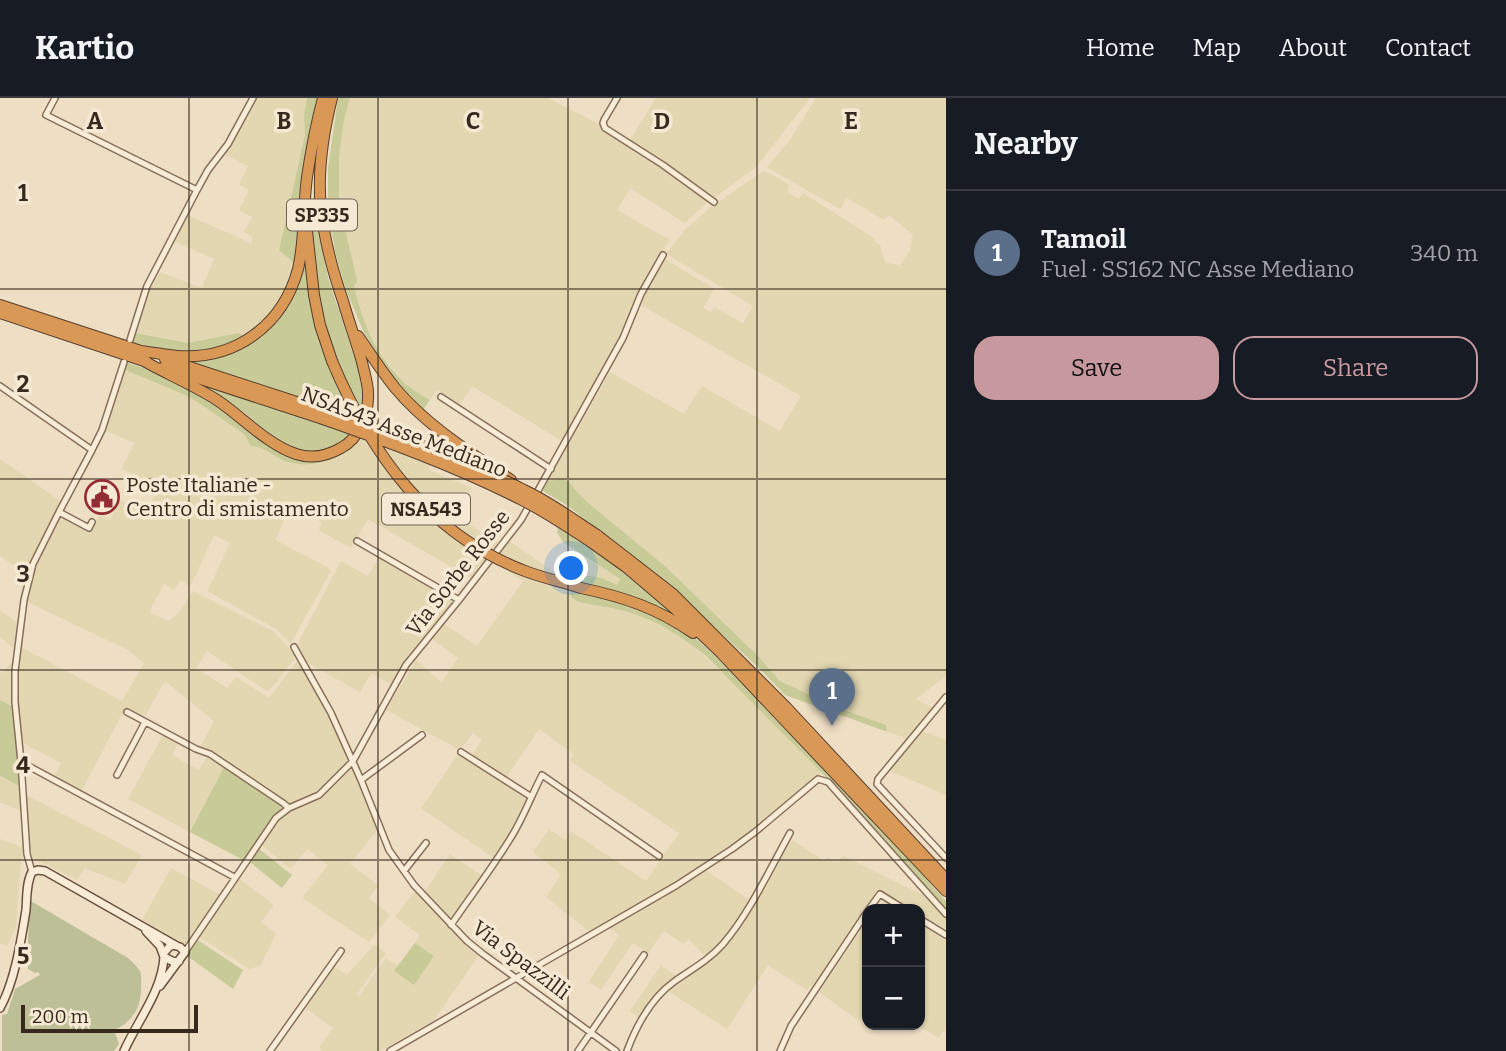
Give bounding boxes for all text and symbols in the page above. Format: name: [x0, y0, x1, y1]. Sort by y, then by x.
text: Kartio: [35, 28, 134, 68]
text: Home: [1086, 34, 1155, 62]
text: Map: [1193, 34, 1241, 62]
text: About: [1279, 34, 1347, 62]
text: Contact: [1385, 34, 1471, 62]
text: A: [87, 107, 104, 135]
text: B: [277, 107, 291, 135]
text: C: [466, 107, 480, 135]
text: D: [654, 107, 670, 135]
text: E: [844, 107, 858, 135]
text: Nearby: [974, 126, 1078, 162]
text: 1: [18, 179, 28, 207]
road number: SP335: [287, 200, 357, 230]
text: Tamoil: [1041, 224, 1127, 255]
text: 1: [992, 239, 1002, 267]
text: 340 m: [1410, 239, 1478, 267]
text: Fuel · SS162 NC Asse Mediano: [1041, 255, 1354, 283]
button: Save: [974, 336, 1219, 400]
button: Share: [1233, 336, 1478, 400]
text: 2: [17, 370, 30, 398]
street label: NSA543 Asse Mediano: [298, 381, 510, 483]
place label: Poste Italiane - Centro di smistamento: [126, 472, 349, 522]
public building icon: Poste Italiane - Centro di smistamento: [83, 478, 121, 516]
road number: NSA543: [382, 494, 470, 524]
street label: Via Sorbe Rosse: [401, 505, 515, 641]
your location: [554, 551, 588, 585]
text: 3: [16, 560, 30, 588]
pin: 1: [809, 668, 855, 726]
text: 4: [16, 751, 30, 779]
map controls: [862, 904, 925, 1030]
button: +: [862, 904, 925, 967]
street label: Via Spazzilli: [467, 915, 575, 1005]
text: 5: [17, 942, 29, 970]
button: −: [862, 967, 925, 1030]
scale bar: [21, 1002, 198, 1034]
text: 200 m: [32, 1005, 89, 1028]

